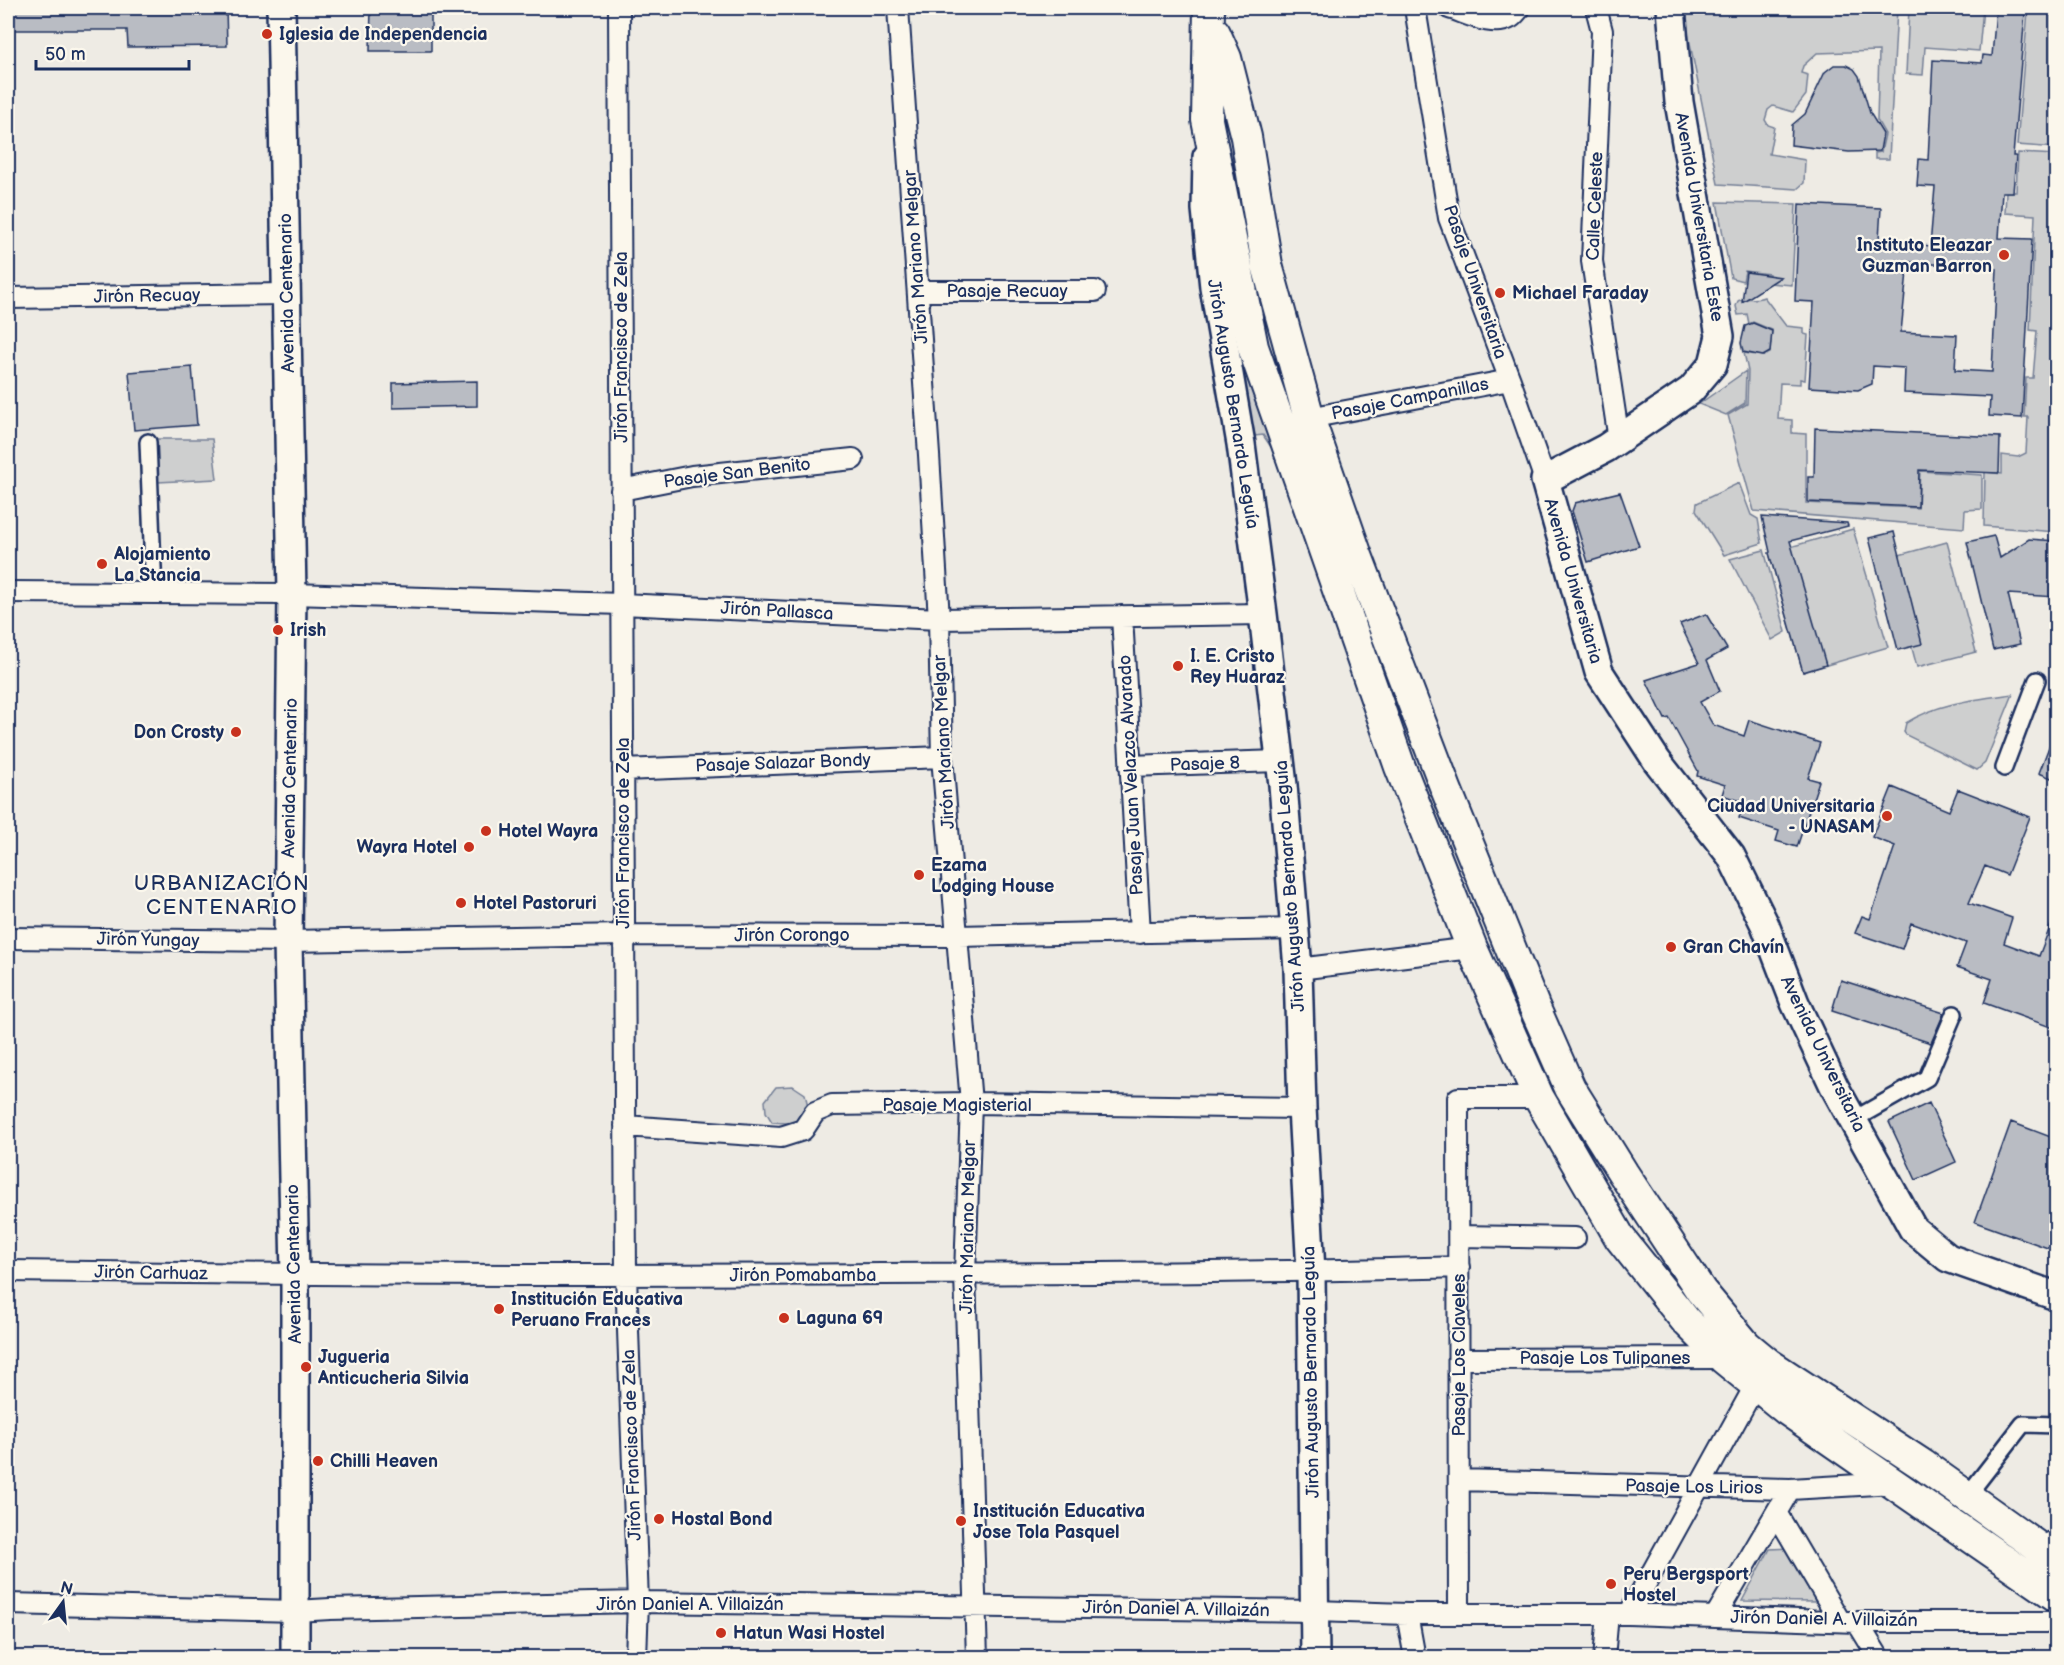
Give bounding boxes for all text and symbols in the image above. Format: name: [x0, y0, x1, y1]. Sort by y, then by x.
place label: Iglesia de Independencia: [279, 24, 488, 45]
marker: Iglesia de Independencia: [260, 27, 274, 41]
scale bar: [36, 33, 189, 71]
text: 50 m: [45, 44, 86, 65]
street label: Avenida Universitaria Este: [1670, 111, 1728, 324]
street label: Calle Celeste: [1583, 151, 1607, 261]
street label: Jirón Mariano Melgar: [899, 169, 933, 345]
street label: Pasaje Universitaria: [1439, 202, 1511, 362]
street label: Avenida Centenario: [275, 213, 299, 373]
place label: Instituto Eleazar Guzman Barron: [1857, 235, 1993, 277]
marker: Instituto Eleazar Guzman Barron: [1997, 248, 2011, 262]
street label: Jirón Francisco de Zela: [611, 251, 632, 443]
street label: Jirón Augusto Bernardo Leguía: [1203, 278, 1263, 530]
street label: Pasaje Recuay: [946, 281, 1068, 302]
place label: Michael Faraday: [1512, 283, 1649, 304]
street label: Jirón Recuay: [93, 285, 201, 307]
marker: Michael Faraday: [1493, 286, 1507, 300]
street label: Pasaje Campanillas: [1330, 373, 1490, 425]
street label: Pasaje San Benito: [662, 454, 812, 492]
street label: Avenida Universitaria: [1539, 496, 1607, 666]
place label: Alojamiento La Stancia: [113, 544, 211, 586]
marker: Alojamiento La Stancia: [95, 557, 109, 571]
street label: Jirón Pallasca: [720, 598, 834, 624]
place label: Irish: [290, 620, 326, 641]
marker: Irish: [271, 623, 285, 637]
place label: I. E. Cristo Rey Huaraz: [1190, 646, 1285, 688]
street label: Jirón Mariano Melgar: [929, 654, 959, 830]
street label: Pasaje Juan Velazco Alvarado: [1114, 654, 1148, 896]
marker: I. E. Cristo Rey Huaraz: [1171, 659, 1185, 673]
street label: Avenida Centenario: [278, 698, 302, 858]
place label: Don Crosty: [133, 722, 225, 743]
marker: Don Crosty: [229, 725, 243, 739]
street label: Jirón Francisco de Zela: [613, 737, 634, 929]
street label: Pasaje Salazar Bondy: [695, 749, 872, 777]
street label: Pasaje 8: [1170, 752, 1240, 776]
street label: Jirón Augusto Bernardo Leguía: [1271, 759, 1309, 1013]
place label: Ciudad Universitaria - UNASAM: [1707, 796, 1875, 838]
marker: Ciudad Universitaria - UNASAM: [1880, 809, 1894, 823]
place label: Hotel Wayra: [498, 821, 598, 842]
marker: Hotel Wayra: [479, 824, 493, 838]
place label: Wayra Hotel: [357, 837, 457, 858]
marker: Wayra Hotel: [462, 840, 476, 854]
place label: Ezama Lodging House: [931, 855, 1054, 897]
marker: Ezama Lodging House: [912, 868, 926, 882]
district label: URBANIZACIÓN CENTENARIO: [134, 871, 310, 920]
place label: Hotel Pastoruri: [473, 893, 597, 914]
marker: Hotel Pastoruri: [454, 896, 468, 910]
street label: Jirón Corongo: [734, 925, 850, 946]
street label: Jirón Yungay: [96, 929, 200, 951]
place label: Gran Chavín: [1683, 937, 1784, 958]
marker: Gran Chavín: [1664, 940, 1678, 954]
street label: Avenida Universitaria: [1776, 973, 1870, 1135]
street label: Pasaje Magisterial: [882, 1095, 1032, 1116]
street label: Jirón Mariano Melgar: [956, 1139, 980, 1314]
street label: Avenida Centenario: [282, 1184, 306, 1344]
street label: Jirón Augusto Bernardo Leguía: [1298, 1246, 1324, 1498]
street label: Jirón Carhuaz: [94, 1262, 208, 1284]
street label: Jirón Pomabamba: [730, 1265, 876, 1286]
street label: Pasaje Los Claveles: [1449, 1273, 1470, 1436]
place label: Institución Educativa Peruano Frances: [511, 1289, 683, 1331]
marker: Institución Educativa Peruano Frances: [492, 1302, 506, 1316]
place label: Laguna 69: [796, 1308, 883, 1329]
marker: Laguna 69: [777, 1311, 791, 1325]
place label: Jugueria Anticucheria Silvia: [317, 1347, 469, 1389]
street label: Pasaje Los Tulipanes: [1519, 1348, 1691, 1369]
street label: Jirón Francisco de Zela: [618, 1349, 646, 1541]
marker: Jugueria Anticucheria Silvia: [299, 1360, 313, 1374]
place label: Chilli Heaven: [330, 1451, 438, 1472]
marker: Chilli Heaven: [311, 1454, 325, 1468]
street label: Pasaje Los Lirios: [1625, 1475, 1763, 1499]
place label: Institución Educativa Jose Tola Pasquel: [973, 1501, 1145, 1543]
place label: Hostal Bond: [671, 1509, 772, 1530]
marker: Hostal Bond: [652, 1512, 666, 1526]
marker: Institución Educativa Jose Tola Pasquel: [954, 1514, 968, 1528]
place label: Peru Bergsport Hostel: [1623, 1564, 1749, 1606]
north arrow: [33, 1572, 93, 1632]
marker: Peru Bergsport Hostel: [1604, 1577, 1618, 1591]
text: N: [58, 1578, 75, 1600]
street label: Jirón Daniel A. Villaizán: [596, 1594, 784, 1615]
street label: Jirón Daniel A. Villaizán: [1082, 1597, 1270, 1621]
street label: Jirón Daniel A. Villaizán: [1730, 1607, 1918, 1631]
place label: Hatun Wasi Hostel: [733, 1623, 885, 1644]
marker: Hatun Wasi Hostel: [714, 1626, 728, 1640]

